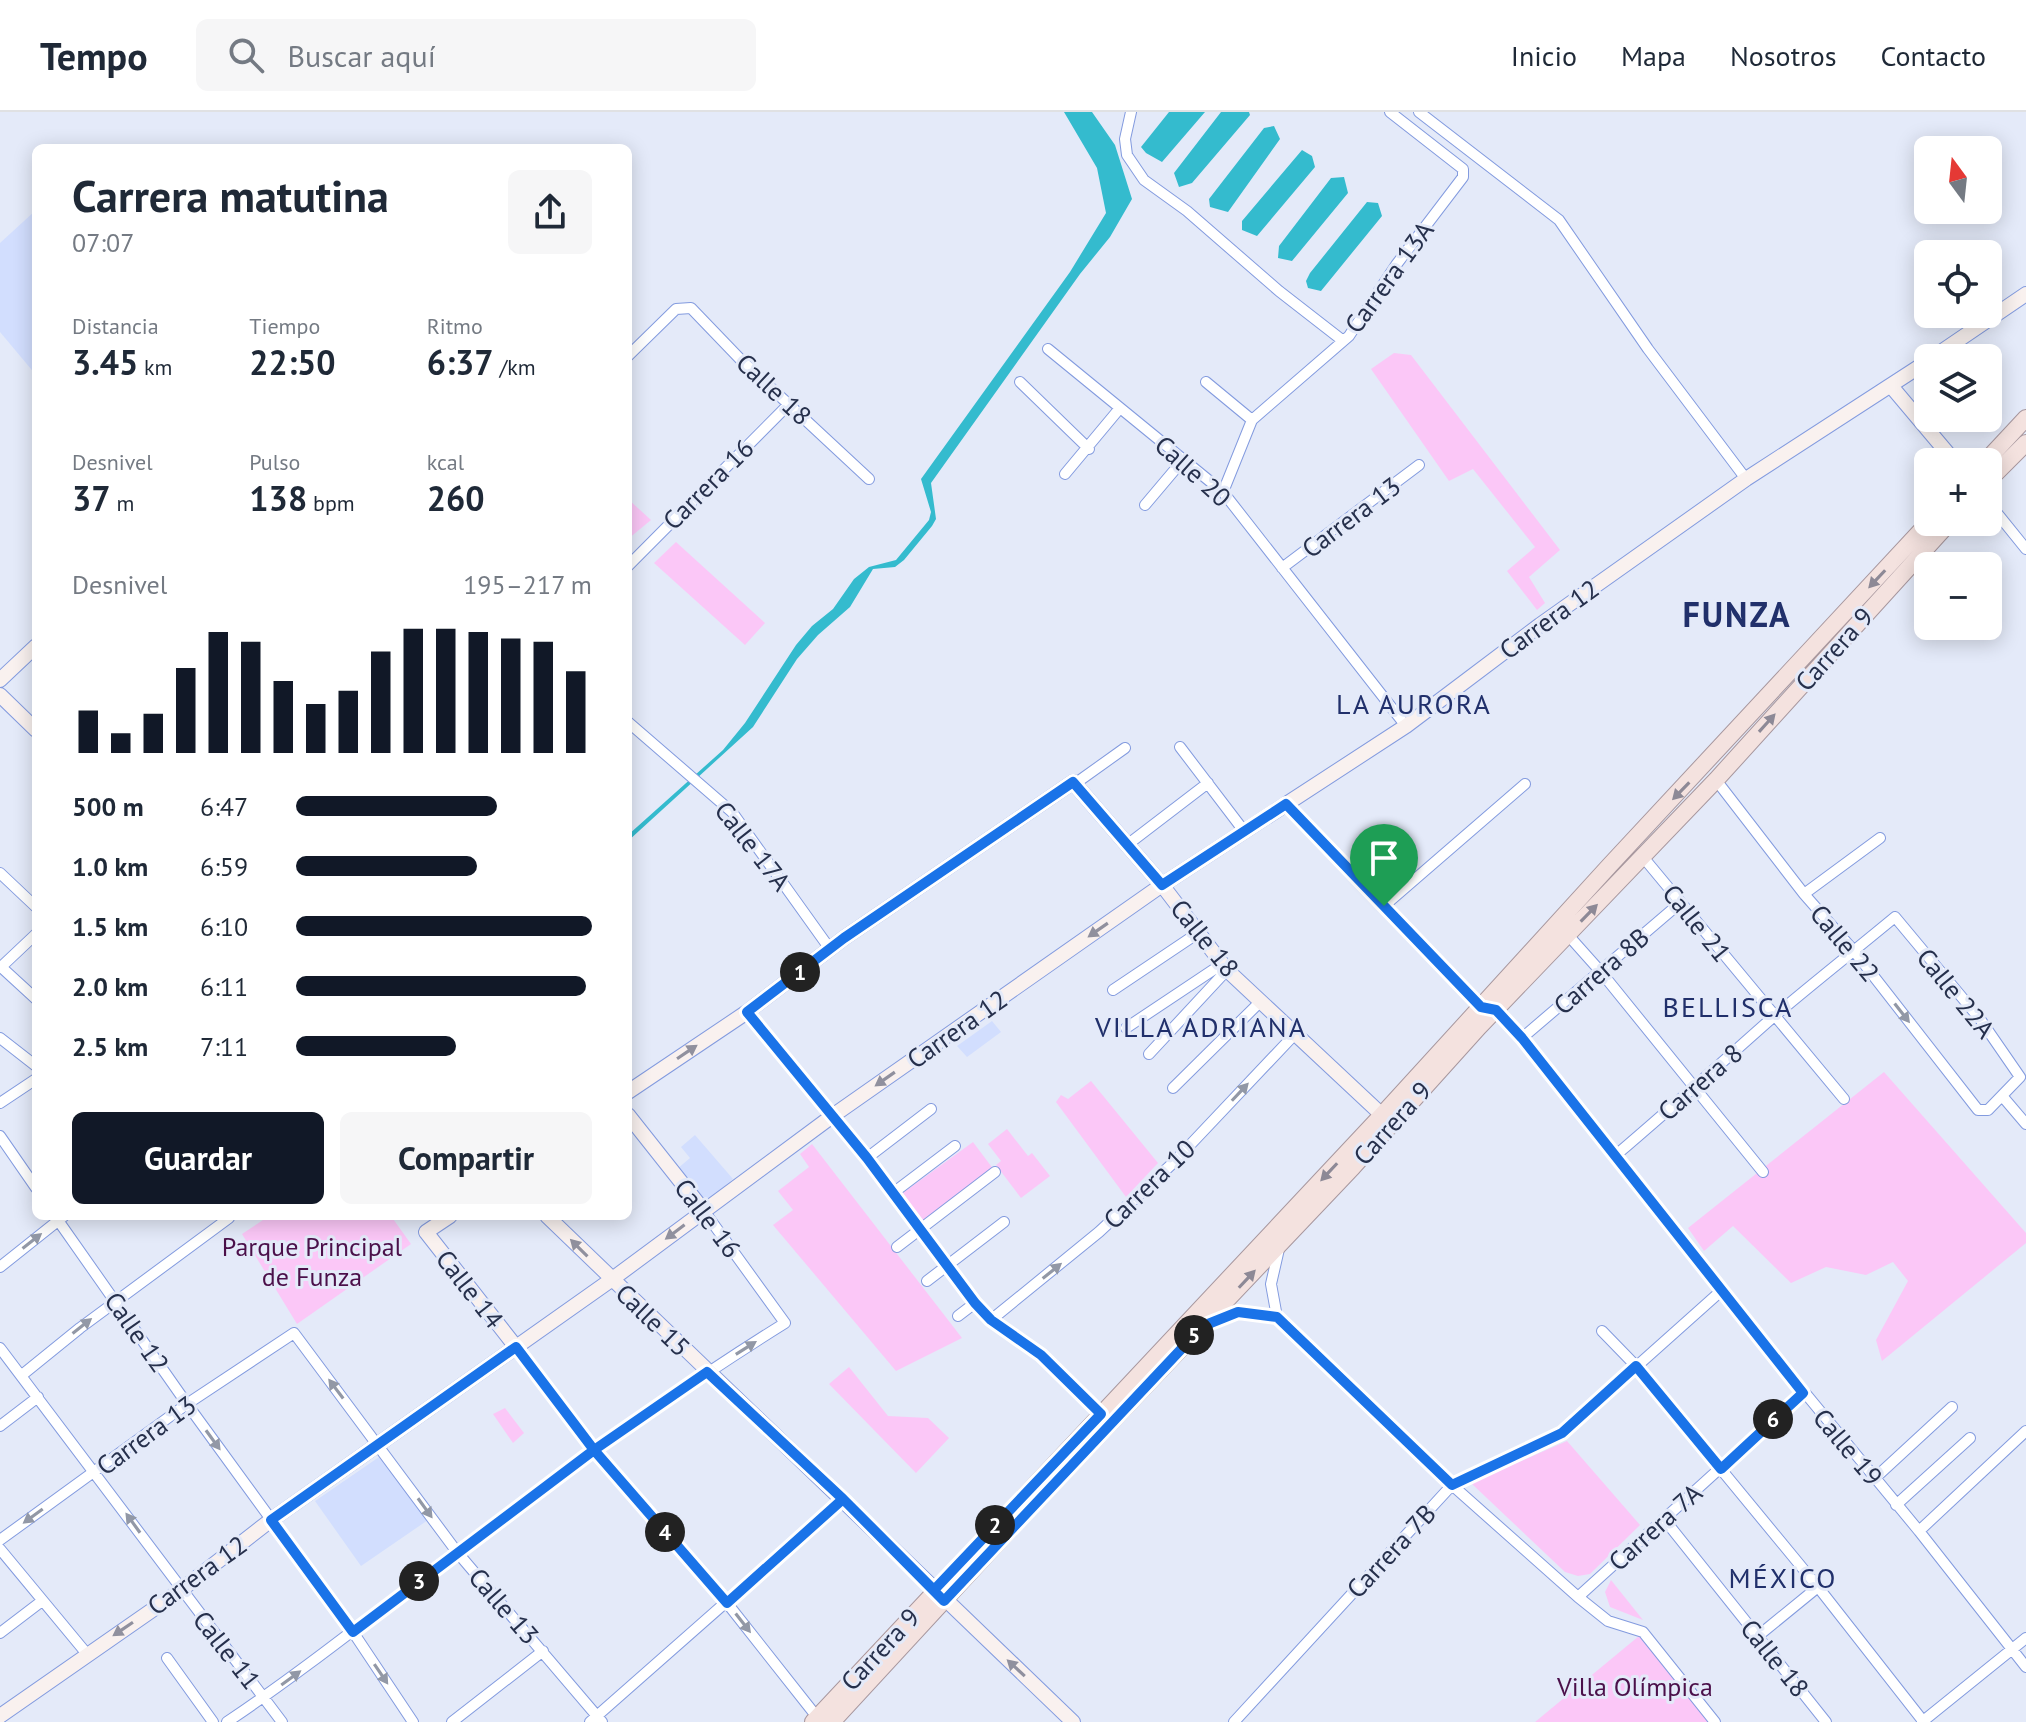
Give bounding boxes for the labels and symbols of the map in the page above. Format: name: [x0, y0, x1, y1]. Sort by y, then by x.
north arrow: [1914, 136, 2002, 224]
street label: Carrera 13A: [1337, 215, 1441, 339]
street label: Calle 18: [729, 346, 819, 432]
street label: Calle 20: [1148, 428, 1238, 514]
street label: Carrera 16: [656, 432, 760, 536]
street label: Carrera 13: [1295, 469, 1407, 565]
one-way arrow: [1868, 570, 1886, 589]
street label: Carrera 12: [1493, 572, 1605, 666]
district label: FUNZA: [1683, 592, 1791, 636]
street label: Carrera 9: [1788, 600, 1880, 698]
district label: LA AURORA: [1336, 685, 1492, 722]
one-way arrow: [1757, 714, 1775, 733]
one-way arrow: [1672, 781, 1691, 800]
street label: Calle 17A: [708, 795, 798, 897]
pin: [1350, 824, 1418, 906]
street label: Calle 21: [1656, 877, 1738, 969]
street label: Calle 18: [1164, 892, 1246, 984]
street label: Calle 22: [1803, 898, 1887, 988]
one-way arrow: [1579, 904, 1598, 923]
street label: Carrera 8B: [1546, 920, 1656, 1022]
one-way arrow: [1088, 922, 1109, 937]
street label: Calle 22A: [1910, 941, 2002, 1045]
pin: 1: [780, 952, 820, 992]
street label: Carrera 12: [900, 982, 1014, 1076]
district label: BELLISCA: [1663, 988, 1793, 1025]
one-way arrow: [1893, 1003, 1910, 1023]
district label: VILLA ADRIANA: [1094, 1008, 1307, 1045]
street label: Carrera 8: [1651, 1036, 1749, 1128]
one-way arrow: [677, 1045, 698, 1060]
one-way arrow: [875, 1071, 896, 1086]
street label: Carrera 9: [1346, 1074, 1438, 1172]
one-way arrow: [1231, 1082, 1249, 1101]
street label: Carrera 10: [1096, 1132, 1202, 1236]
one-way arrow: [1320, 1162, 1338, 1181]
street label: Calle 16: [667, 1172, 749, 1264]
one-way arrow: [665, 1224, 685, 1240]
park label: Parque Principal de Funza: [222, 1230, 403, 1293]
one-way arrow: [22, 1234, 42, 1250]
one-way arrow: [570, 1239, 589, 1258]
street label: Calle 14: [429, 1243, 511, 1335]
one-way arrow: [1042, 1263, 1062, 1279]
one-way arrow: [1238, 1270, 1256, 1289]
street label: Calle 15: [609, 1277, 697, 1363]
street label: Calle 12: [97, 1285, 177, 1379]
pin: 5: [1174, 1315, 1214, 1355]
one-way arrow: [72, 1319, 92, 1335]
one-way arrow: [735, 1341, 757, 1355]
one-way arrow: [329, 1379, 345, 1399]
street label: Carrera 13: [90, 1388, 202, 1482]
pin: 6: [1753, 1399, 1793, 1439]
street label: Calle 19: [1806, 1402, 1890, 1492]
one-way arrow: [204, 1430, 220, 1450]
street label: Carrera 7A: [1601, 1476, 1709, 1578]
one-way arrow: [417, 1497, 432, 1518]
street label: Carrera 7B: [1339, 1497, 1443, 1605]
pin: 2: [975, 1505, 1015, 1545]
one-way arrow: [22, 1508, 44, 1524]
pin: 4: [645, 1512, 685, 1552]
one-way arrow: [126, 1513, 141, 1534]
street label: Carrera 12: [141, 1528, 253, 1622]
district label: MÉXICO: [1728, 1559, 1838, 1596]
pin: 3: [399, 1561, 439, 1601]
street label: Calle 13: [462, 1561, 546, 1651]
street label: Carrera 9: [833, 1601, 927, 1697]
street label: Calle 11: [186, 1604, 268, 1696]
street label: Calle 18: [1734, 1612, 1816, 1704]
one-way arrow: [734, 1613, 751, 1633]
one-way arrow: [113, 1621, 134, 1636]
one-way arrow: [1007, 1660, 1026, 1678]
one-way arrow: [373, 1663, 388, 1684]
one-way arrow: [280, 1670, 301, 1686]
park label: Villa Olímpica: [1556, 1670, 1713, 1703]

